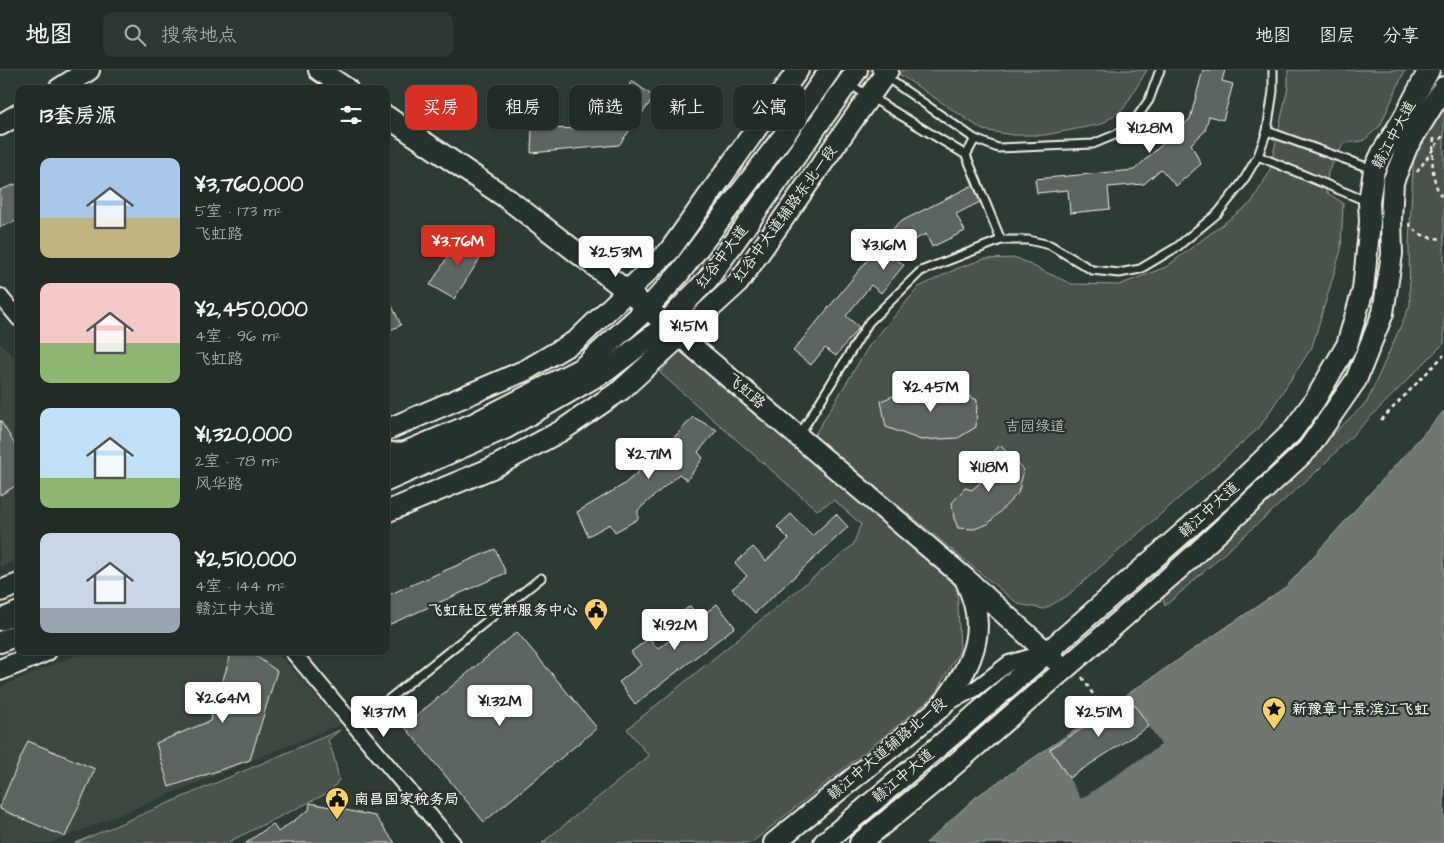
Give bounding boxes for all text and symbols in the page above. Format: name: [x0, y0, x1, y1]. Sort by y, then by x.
search box: [103, 12, 453, 57]
text: 地图: [25, 18, 73, 52]
icon: search: [121, 21, 149, 49]
text: 搜索地点: [161, 22, 237, 49]
text: 地图: [1255, 23, 1291, 48]
text: 图层: [1319, 23, 1355, 48]
text: 分享: [1383, 23, 1419, 48]
chip: 买房: [405, 85, 477, 130]
chip: 租房: [487, 85, 559, 130]
chip: 筛选: [569, 85, 641, 130]
chip: 新上: [651, 85, 723, 130]
chip: 公寓: [733, 85, 805, 130]
street label: 赣江中大道: [1367, 97, 1421, 173]
text: 13套房源: [40, 101, 116, 130]
icon: filters: [337, 101, 365, 129]
pin: ¥1.28M: [1109, 112, 1191, 154]
text: ¥1.28M: [1127, 117, 1173, 139]
street label: 红谷中大道辅路东北一段: [728, 141, 842, 287]
text: ¥3,760,000: [195, 170, 303, 199]
icon: home: [80, 178, 140, 238]
text: 5室 · 173 m²: [195, 200, 282, 222]
street label: 红谷中大道: [691, 221, 753, 293]
text: 飞虹路: [195, 223, 243, 245]
pin: ¥3.76M: [417, 224, 499, 267]
pin: ¥3.16M: [843, 228, 925, 271]
text: ¥3.76M: [432, 230, 484, 252]
text: ¥3.16M: [862, 234, 906, 256]
pin: ¥2.53M: [575, 236, 657, 278]
text: ¥2.53M: [590, 241, 642, 263]
text: ¥2,450,000: [195, 295, 308, 324]
icon: home: [80, 303, 140, 363]
pin: ¥1.5M: [654, 310, 724, 352]
text: ¥1.5M: [670, 315, 708, 337]
text: 4室 · 96 m²: [195, 325, 281, 347]
text: 飞虹路: [195, 348, 243, 370]
street label: 飞虹路: [722, 368, 770, 414]
pin: ¥2.45M: [890, 370, 972, 413]
text: ¥2.45M: [903, 376, 959, 398]
park label: 吉园绿道: [1005, 416, 1065, 437]
text: ¥1,320,000: [195, 420, 292, 449]
icon: home: [80, 428, 140, 488]
pin: ¥2.71M: [608, 438, 690, 480]
text: ¥2.71M: [626, 443, 672, 465]
text: 2室 · 78 m²: [195, 450, 280, 472]
pin: ¥1.18M: [948, 450, 1030, 493]
text: ¥1.18M: [970, 456, 1008, 478]
text: 风华路: [195, 473, 243, 495]
street label: 赣江中大道: [1174, 477, 1244, 543]
text: ¥2,510,000: [195, 545, 296, 574]
icon: home: [80, 553, 140, 613]
text: 4室 · 144 m²: [195, 575, 286, 597]
public building icon: 飞虹社区党群服务中心: [583, 597, 609, 631]
text: 赣江中大道: [195, 598, 275, 620]
place label: 飞虹社区党群服务中心: [428, 600, 578, 621]
pin: ¥1.92M: [634, 608, 716, 651]
text: ¥1.92M: [653, 614, 697, 636]
pin: ¥2.64M: [182, 682, 264, 724]
pin: ¥1.32M: [459, 684, 541, 727]
text: ¥2.64M: [196, 687, 250, 709]
text: ¥1.32M: [478, 690, 522, 712]
street label: 赣江中大道辅路北一段: [824, 694, 950, 804]
pin: ¥1.37M: [343, 696, 425, 738]
pin: ¥2.51M: [1058, 696, 1140, 738]
place icon: 新豫章十景·滨江飞虹: [1261, 696, 1287, 730]
place label: 新豫章十景·滨江飞虹: [1292, 699, 1429, 720]
text: ¥1.37M: [362, 701, 406, 723]
text: ¥2.51M: [1076, 701, 1122, 723]
street label: 赣江中大道: [868, 745, 938, 807]
public building icon: 南昌国家税务局: [324, 786, 350, 820]
place label: 南昌国家税务局: [354, 789, 459, 810]

